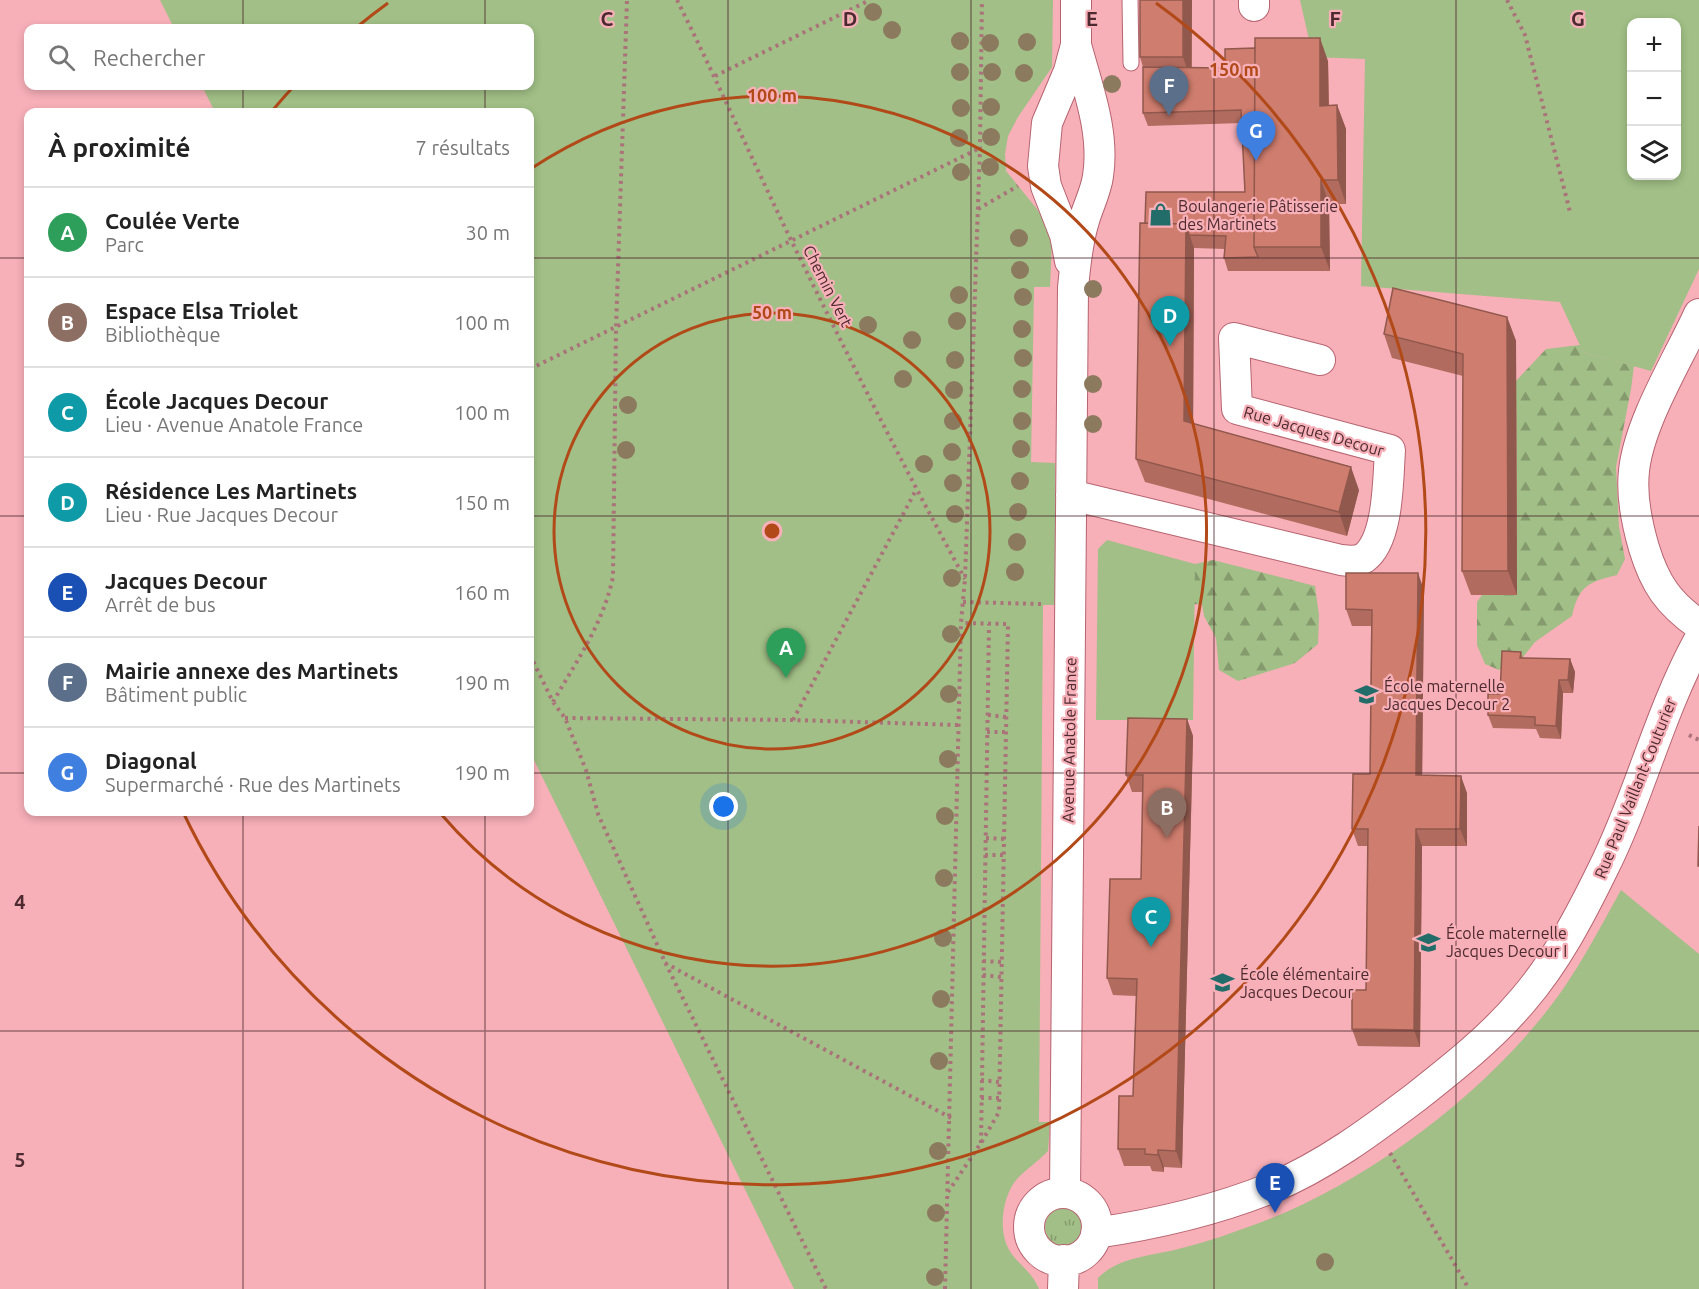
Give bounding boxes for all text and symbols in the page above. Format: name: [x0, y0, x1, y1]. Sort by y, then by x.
text: C: [601, 7, 614, 30]
text: D: [843, 7, 857, 30]
text: E: [1086, 7, 1098, 30]
text: F: [1329, 7, 1341, 30]
text: G: [1571, 7, 1585, 30]
map controls: [1627, 18, 1681, 180]
button: +: [1627, 18, 1681, 72]
search box: [24, 24, 534, 90]
icon: search: [45, 41, 78, 74]
text: Rechercher: [93, 45, 205, 70]
text: 150 m: [1209, 59, 1259, 79]
pin: F: [1150, 66, 1188, 116]
button: −: [1627, 72, 1681, 126]
text: 100 m: [747, 85, 797, 105]
pin: G: [1236, 112, 1276, 161]
button: layers: [1627, 126, 1681, 180]
text: À proximité: [48, 133, 190, 162]
text: 7 résultats: [416, 136, 510, 159]
place label: Boulangerie Pâtisserie des Martinets: [1178, 197, 1338, 233]
shop icon: Boulangerie Pâtisserie des Martinets: [1147, 202, 1173, 228]
text: Coulée Verte: [105, 208, 240, 233]
text: A: [60, 221, 75, 244]
text: 30 m: [466, 221, 510, 244]
text: Parc: [105, 233, 144, 256]
street label: Chemin Vert: [800, 242, 857, 330]
pin: D: [1150, 296, 1190, 346]
text: Espace Elsa Triolet: [105, 298, 298, 323]
text: 50 m: [752, 302, 792, 322]
text: B: [61, 311, 74, 334]
text: 100 m: [454, 311, 510, 334]
text: Bibliothèque: [105, 323, 221, 346]
text: École Jacques Decour: [105, 388, 328, 413]
text: C: [61, 401, 74, 424]
text: 100 m: [454, 401, 510, 424]
street label: Rue Jacques Decour: [1242, 402, 1386, 460]
text: Lieu · Avenue Anatole France: [105, 413, 363, 436]
text: Résidence Les Martinets: [105, 478, 357, 503]
text: D: [60, 491, 75, 514]
text: 150 m: [454, 491, 510, 514]
text: Lieu · Rue Jacques Decour: [105, 503, 338, 526]
centre of rings: [762, 521, 782, 541]
text: Jacques Decour: [105, 568, 267, 593]
text: E: [62, 581, 73, 604]
text: 160 m: [454, 581, 510, 604]
text: Arrêt de bus: [105, 593, 216, 616]
pin: A: [766, 628, 806, 678]
street label: Avenue Anatole France: [1059, 657, 1079, 823]
text: Mairie annexe des Martinets: [105, 658, 398, 683]
text: F: [62, 671, 73, 694]
text: 190 m: [454, 671, 510, 694]
place label: École maternelle Jacques Decour 2: [1384, 675, 1510, 713]
school or university icon: École maternelle Jacques Decour 2: [1353, 682, 1379, 708]
text: Bâtiment public: [105, 683, 247, 706]
street label: Rue Paul Vaillant-Couturier: [1590, 695, 1680, 881]
text: Diagonal: [105, 748, 197, 773]
text: G: [61, 761, 74, 784]
text: 190 m: [454, 761, 510, 784]
text: Supermarché · Rue des Martinets: [105, 773, 401, 796]
pin: B: [1148, 788, 1186, 838]
your location: [709, 792, 738, 821]
text: 4: [14, 890, 26, 913]
pin: C: [1132, 898, 1170, 947]
place label: École maternelle Jacques Decour I: [1446, 922, 1567, 960]
school or university icon: École maternelle Jacques Decour I: [1415, 929, 1441, 955]
place label: École élémentaire Jacques Decour: [1240, 963, 1369, 1001]
school or university icon: École élémentaire Jacques Decour: [1209, 970, 1235, 996]
text: 5: [14, 1148, 26, 1171]
pin: E: [1256, 1164, 1294, 1213]

